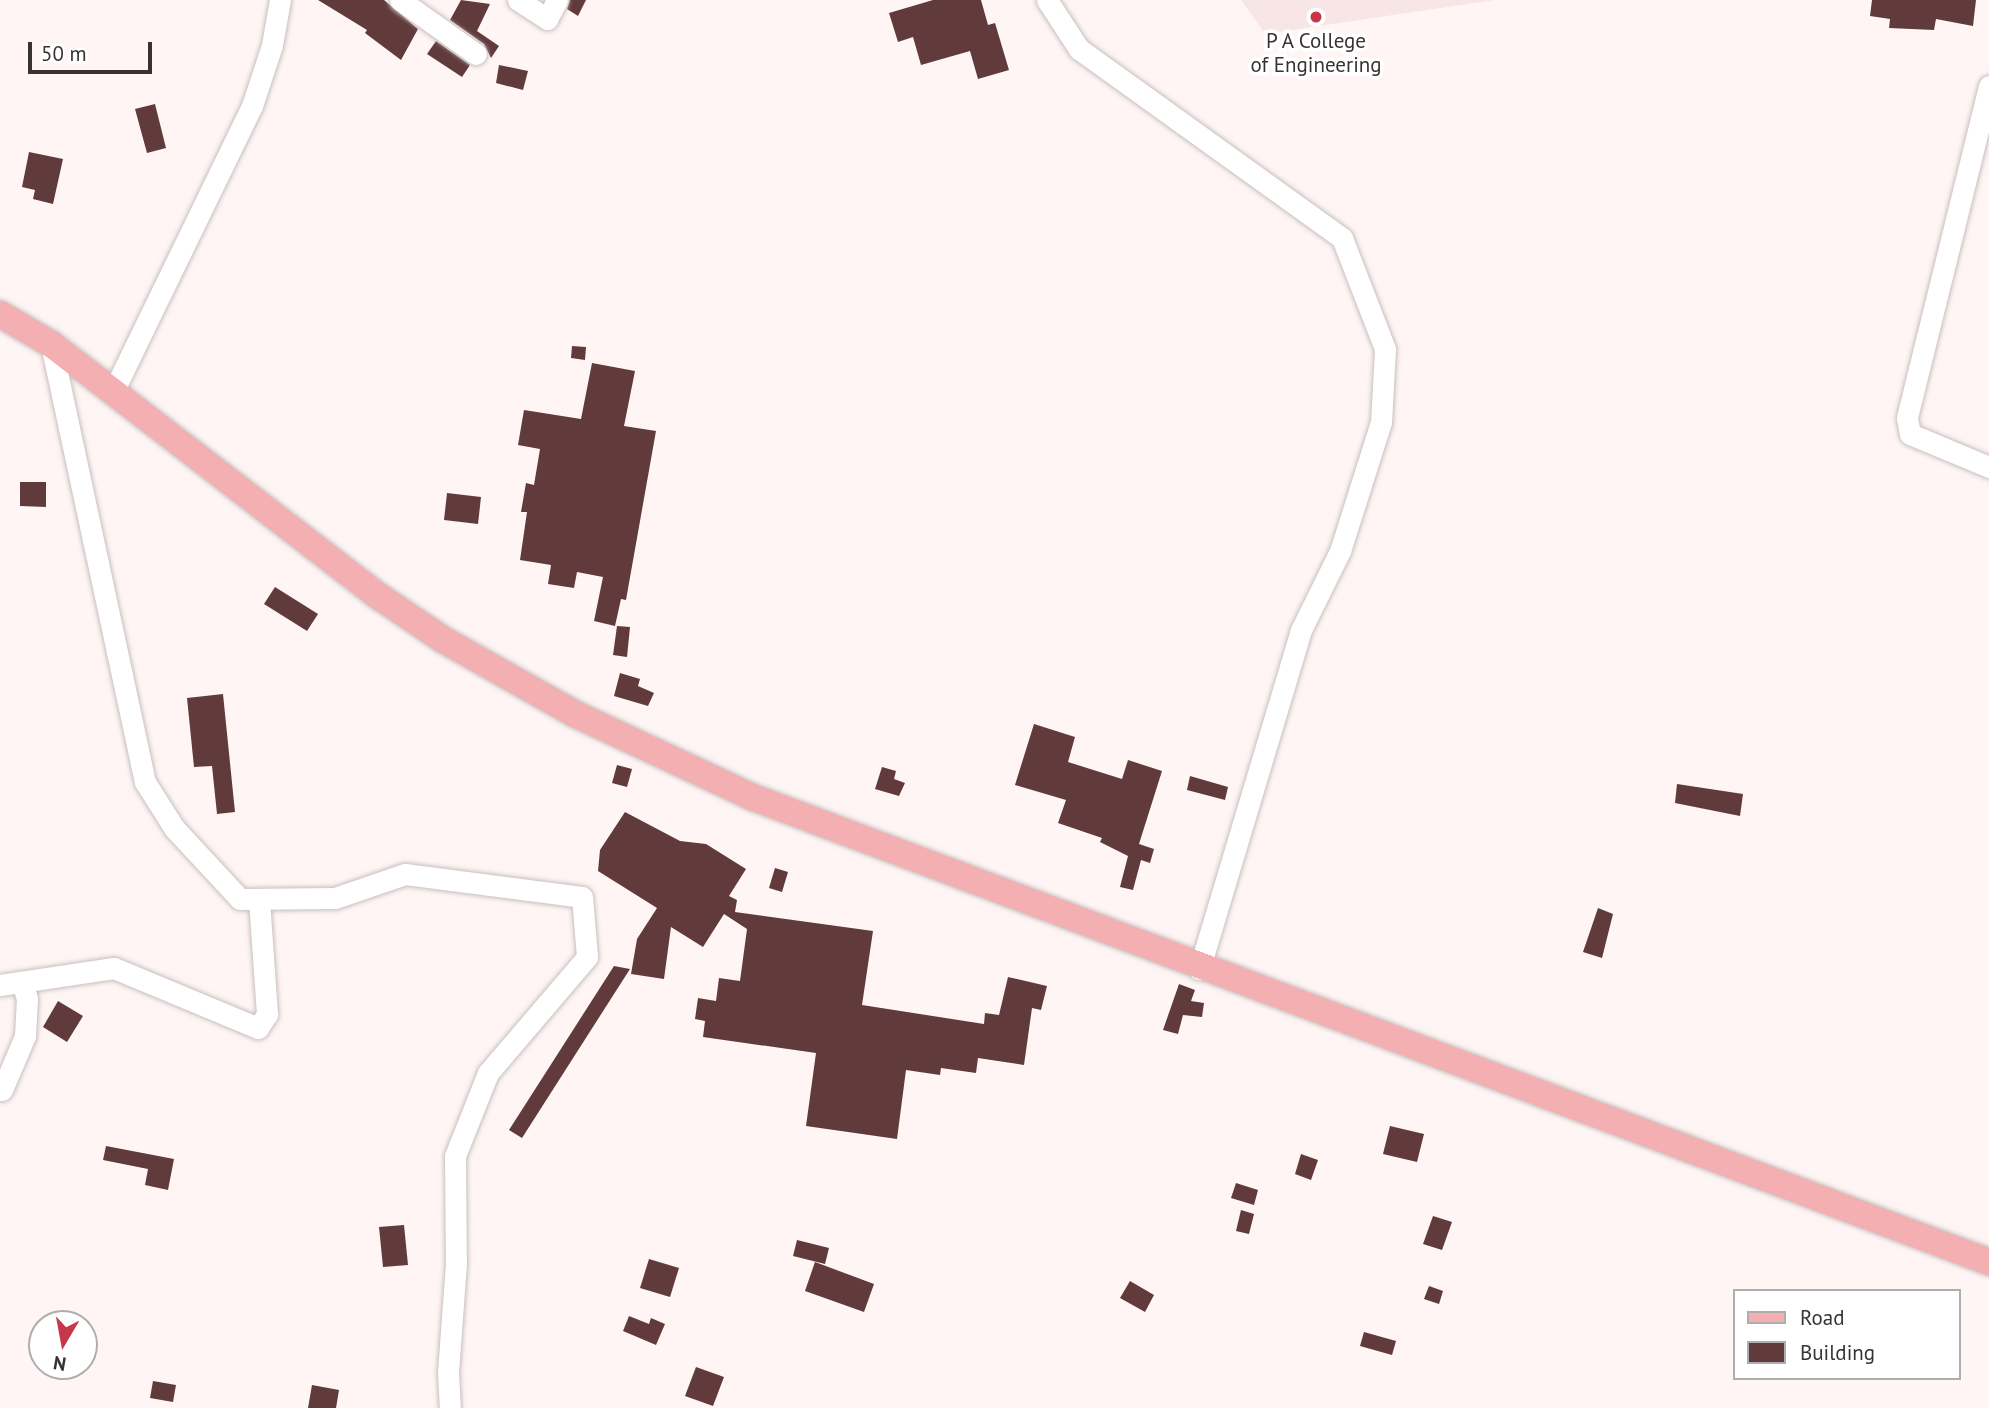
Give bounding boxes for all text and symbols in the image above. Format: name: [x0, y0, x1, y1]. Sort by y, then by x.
marker: P A College of Engineering: [1308, 9, 1324, 25]
scale bar: [32, 28, 156, 72]
place label: P A College of Engineering: [1250, 28, 1382, 78]
text: 50 m: [41, 40, 87, 67]
legend: [1734, 1289, 1961, 1380]
text: Road: [1800, 1304, 1844, 1331]
north arrow: [28, 1310, 98, 1380]
text: Building: [1800, 1339, 1875, 1366]
text: N: [51, 1351, 68, 1377]

